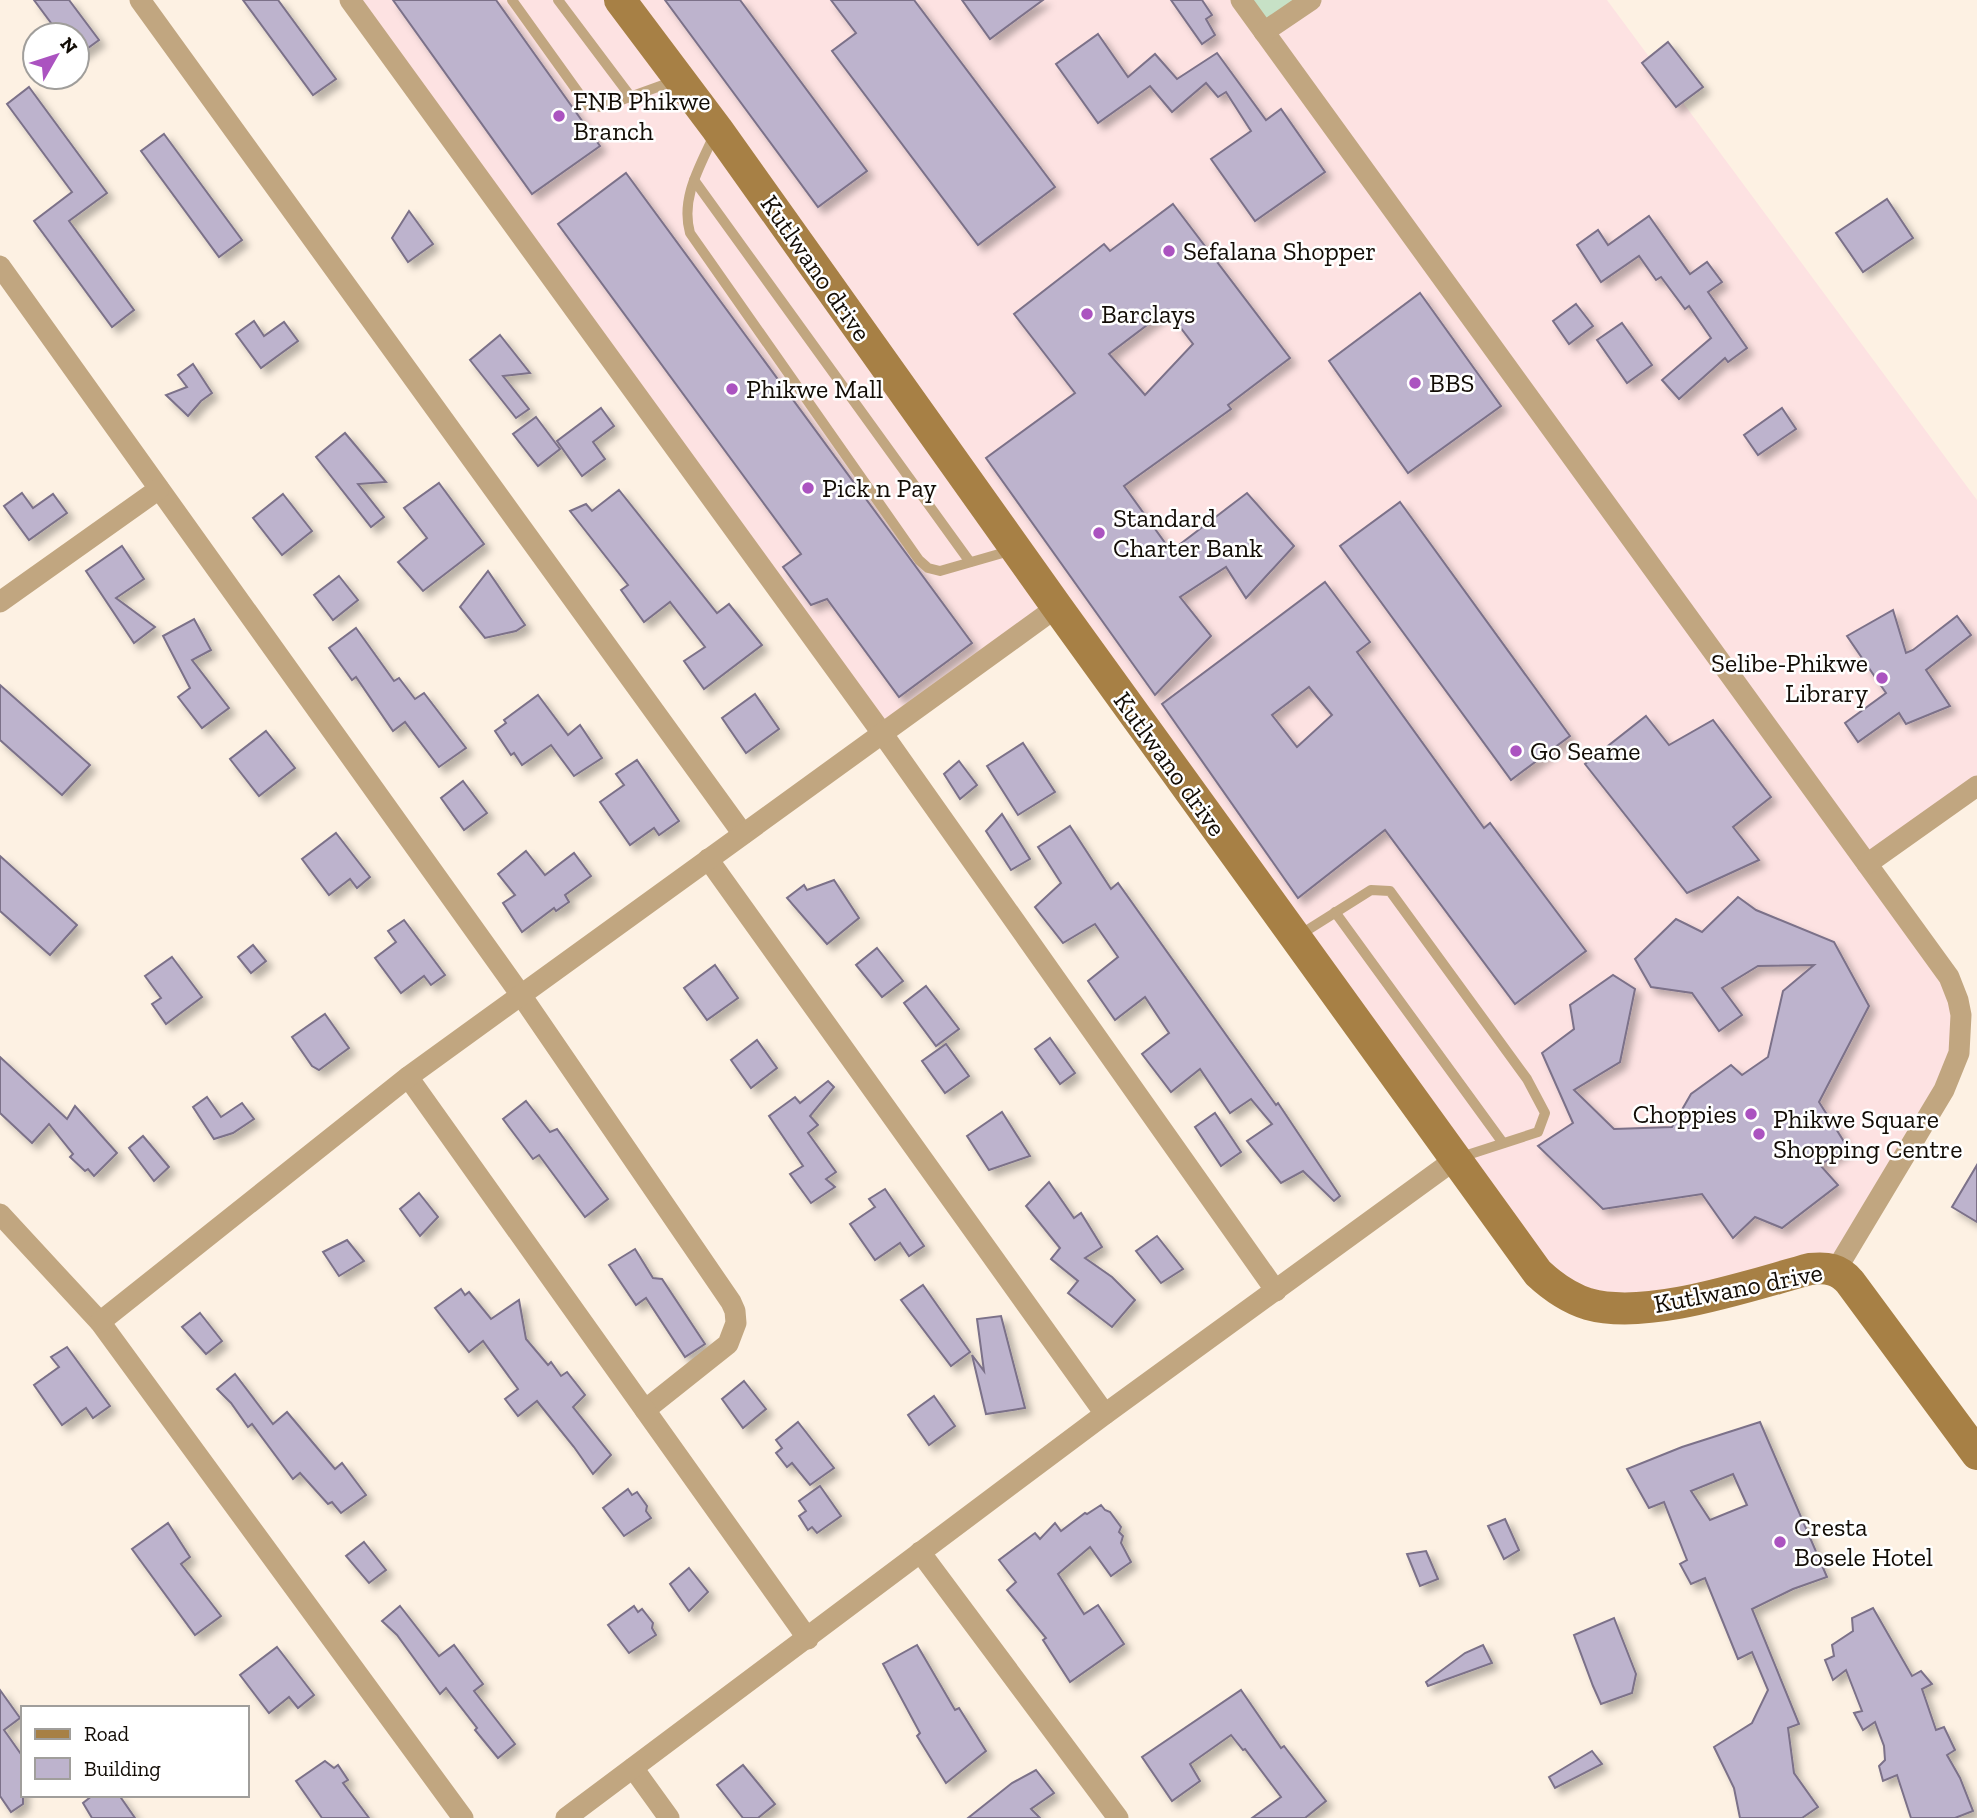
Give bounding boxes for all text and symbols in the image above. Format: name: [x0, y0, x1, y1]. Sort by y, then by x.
north arrow: [21, 21, 91, 91]
text: N: [55, 33, 82, 58]
place label: FNB Phikwe Branch: [573, 85, 710, 147]
marker: FNB Phikwe Branch: [551, 108, 567, 124]
street label: Kutlwano drive: [754, 189, 878, 347]
place label: Sefalana Shopper: [1183, 235, 1376, 267]
marker: Sefalana Shopper: [1161, 243, 1177, 259]
place label: Barclays: [1101, 298, 1195, 330]
marker: Barclays: [1079, 306, 1095, 322]
place label: BBS: [1429, 367, 1474, 399]
place label: Phikwe Mall: [746, 373, 883, 405]
marker: BBS: [1407, 375, 1423, 391]
marker: Phikwe Mall: [724, 381, 740, 397]
place label: Pick n Pay: [822, 472, 937, 504]
marker: Pick n Pay: [800, 480, 816, 496]
place label: Standard Charter Bank: [1113, 502, 1263, 564]
marker: Standard Charter Bank: [1091, 525, 1107, 541]
place label: Selibe-Phikwe Library: [1711, 647, 1869, 709]
marker: Selibe-Phikwe Library: [1874, 670, 1890, 686]
street label: Kutlwano drive: [1107, 685, 1233, 843]
place label: Go Seame: [1530, 735, 1641, 767]
marker: Go Seame: [1508, 743, 1524, 759]
place label: Choppies: [1633, 1098, 1737, 1130]
place label: Phikwe Square Shopping Centre: [1773, 1103, 1962, 1165]
marker: Choppies: [1743, 1106, 1759, 1122]
marker: Phikwe Square Shopping Centre: [1751, 1126, 1767, 1142]
street label: Kutlwano drive: [1651, 1256, 1825, 1320]
place label: Cresta Bosele Hotel: [1794, 1511, 1933, 1573]
marker: Cresta Bosele Hotel: [1772, 1534, 1788, 1550]
legend: [21, 1706, 248, 1797]
text: Road: [84, 1721, 130, 1746]
text: Building: [84, 1756, 161, 1781]

